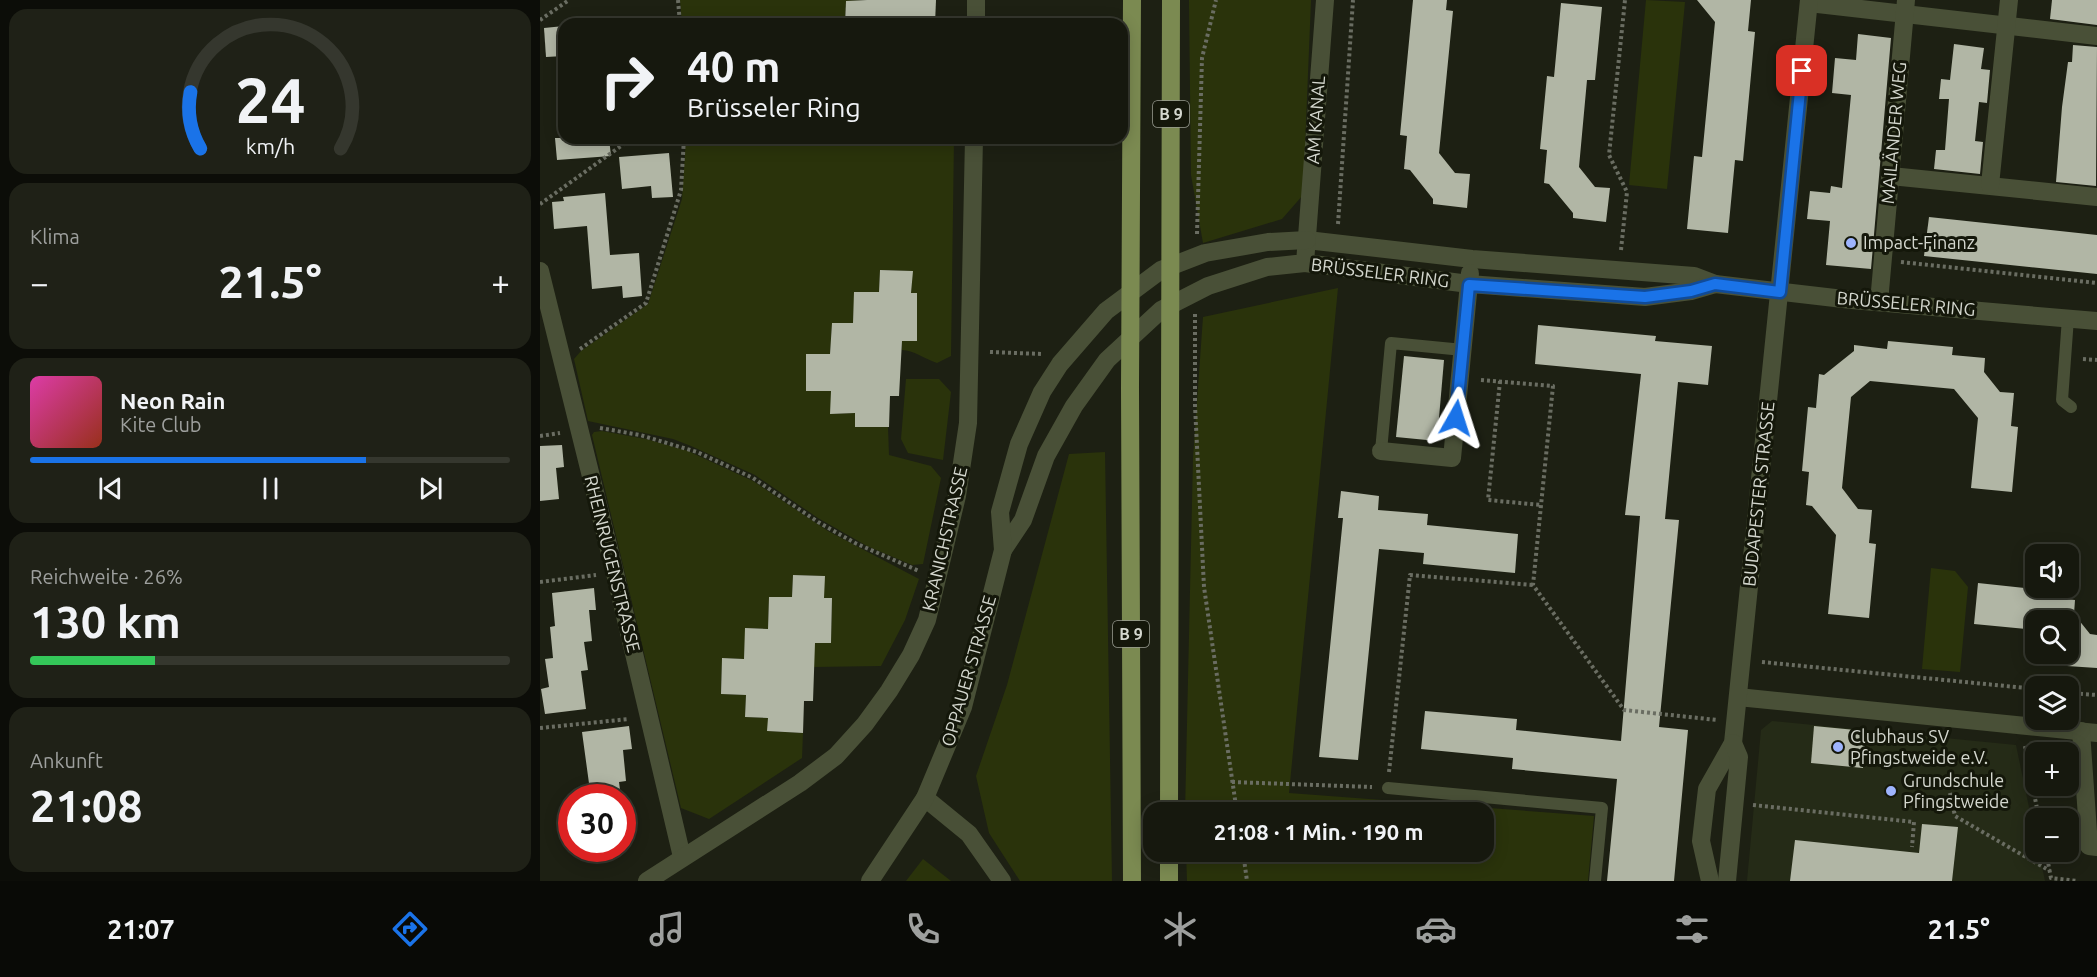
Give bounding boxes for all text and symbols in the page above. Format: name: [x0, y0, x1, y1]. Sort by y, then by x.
icon: right: [588, 42, 666, 120]
text: 40 m: [687, 43, 781, 90]
pin: [1776, 45, 1827, 96]
icon: arrive: [1785, 54, 1818, 87]
street label: MAILÄNDER WEG: [1877, 61, 1909, 205]
text: 24: [235, 65, 305, 135]
street label: AM KANAL: [1302, 75, 1328, 165]
text: Brüsseler Ring: [687, 92, 861, 122]
road number: B 9: [1153, 101, 1189, 127]
text: km/h: [245, 134, 295, 158]
text: Klima: [30, 225, 80, 248]
place label: Impact-Finanz: [1863, 232, 1975, 252]
marker: Impact-Finanz: [1844, 236, 1858, 250]
street label: BRÜSSELER RING: [1310, 254, 1450, 290]
text: 21.5°: [218, 256, 322, 307]
text: −: [30, 264, 49, 301]
text: +: [491, 264, 510, 301]
street label: BRÜSSELER RING: [1836, 287, 1976, 319]
position arrow: [1424, 386, 1488, 450]
text: Neon Rain: [120, 388, 225, 413]
street label: BUDAPESTER STRASSE: [1738, 400, 1778, 587]
text: Kite Club: [120, 413, 202, 436]
street label: KRANICHSTRASSE: [918, 465, 970, 613]
icon: previous: [94, 472, 127, 505]
icon: pause: [254, 472, 287, 505]
icon: next: [414, 472, 447, 505]
street label: RHEINRUGENSTRASSE: [581, 473, 645, 654]
map controls: [2025, 544, 2079, 862]
button: sound: [2025, 544, 2079, 598]
text: Reichweite · 26%: [30, 565, 183, 588]
street label: OPPAUER STRASSE: [937, 593, 999, 749]
text: 130 km: [30, 596, 181, 647]
button: search: [2025, 610, 2079, 664]
road number: B 9: [1113, 621, 1149, 647]
button: layers: [2025, 676, 2079, 730]
place label: Clubhaus SV Pfingstweide e.V.: [1850, 726, 1988, 767]
marker: Clubhaus SV Pfingstweide e.V.: [1831, 740, 1845, 754]
button: +: [2025, 742, 2079, 796]
text: Ankunft: [30, 749, 103, 772]
place label: Grundschule Pfingstweide: [1903, 770, 2009, 811]
text: 21:08: [30, 780, 143, 831]
speed limit sign: 30: [558, 784, 636, 862]
marker: Grundschule Pfingstweide: [1884, 784, 1898, 798]
button: −: [2025, 808, 2079, 862]
text: 21:08 · 1 Min. · 190 m: [1214, 819, 1423, 844]
icon: directions: [389, 908, 431, 950]
icon: music: [646, 908, 688, 950]
icon: phone: [902, 908, 944, 950]
icon: climate: [1159, 908, 1201, 950]
icon: car: [1415, 908, 1457, 950]
icon: filters: [1671, 908, 1713, 950]
text: 21:07: [107, 914, 175, 944]
text: 21.5°: [1928, 914, 1990, 944]

